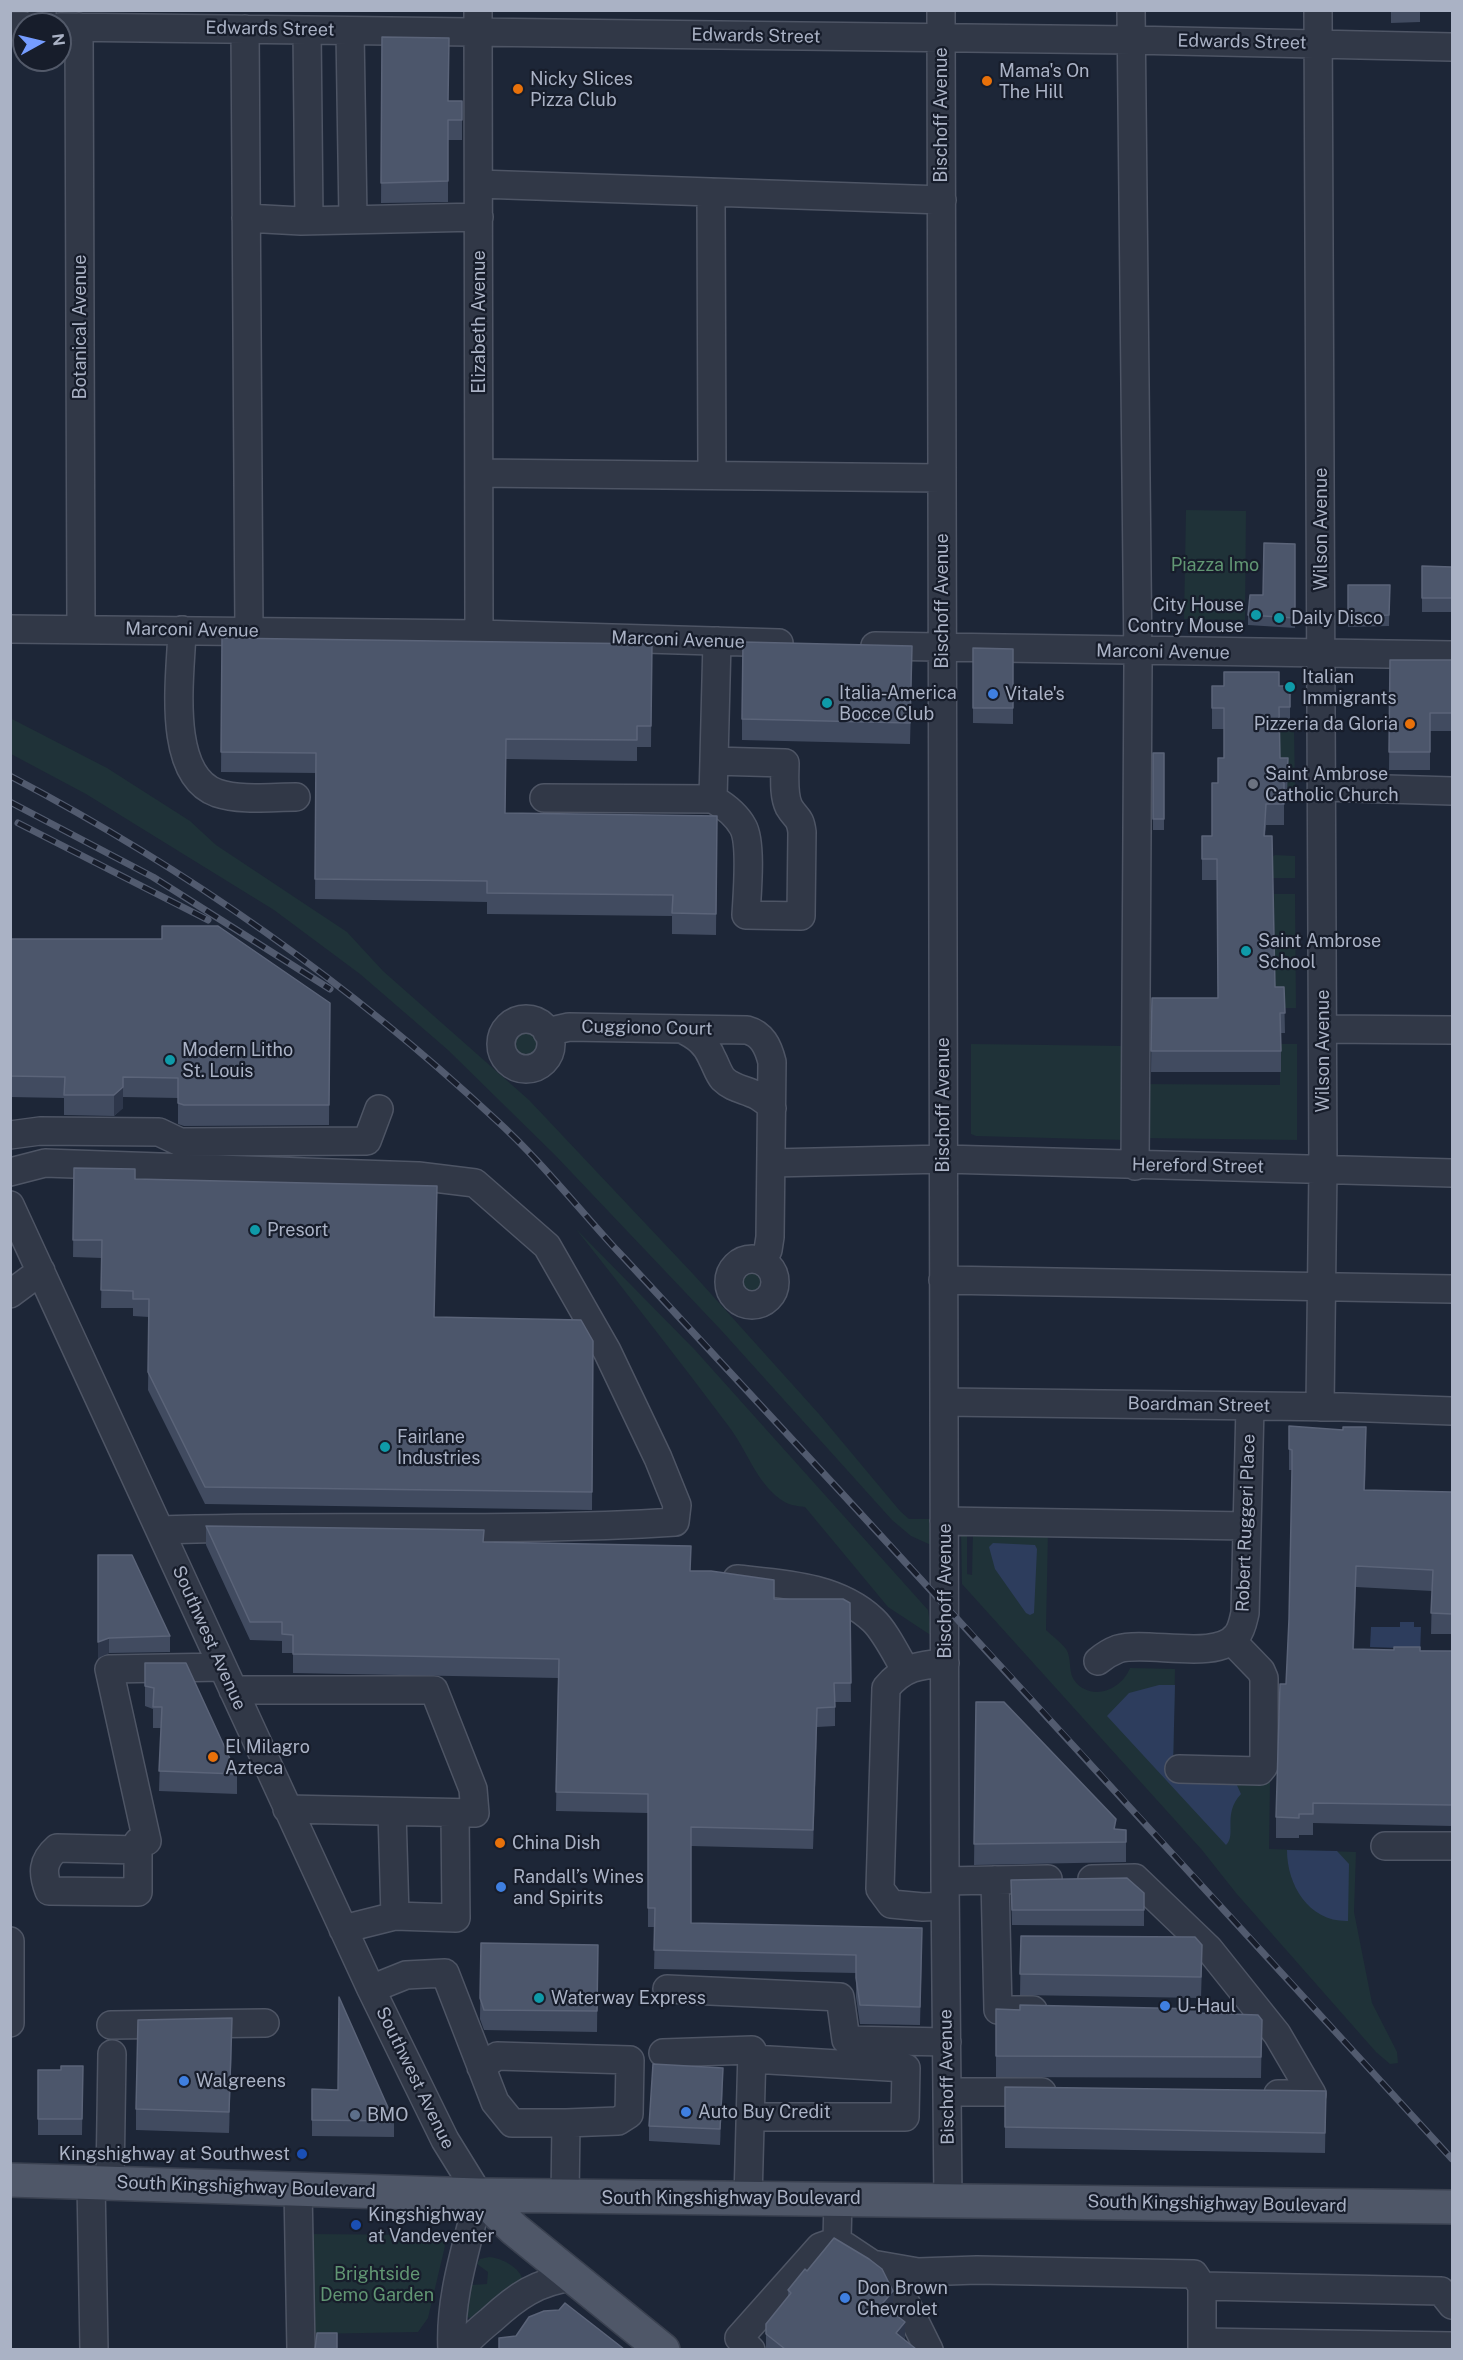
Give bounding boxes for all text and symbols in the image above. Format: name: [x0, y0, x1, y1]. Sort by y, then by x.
north arrow: [12, 12, 72, 72]
street label: Edwards Street: [205, 17, 335, 41]
street label: Edwards Street: [691, 24, 821, 48]
street label: Edwards Street: [1177, 30, 1307, 54]
text: N: [48, 32, 69, 47]
street label: Bischoff Avenue: [930, 47, 952, 183]
place label: Mama's On The Hill: [999, 60, 1089, 103]
place label: Nicky Slices Pizza Club: [530, 68, 633, 110]
marker: Mama's On The Hill: [980, 74, 994, 88]
marker: Nicky Slices Pizza Club: [511, 82, 525, 96]
street label: Elizabeth Avenue: [468, 250, 490, 394]
street label: Botanical Avenue: [69, 255, 91, 399]
street label: Wilson Avenue: [1310, 468, 1332, 590]
street label: Bischoff Avenue: [931, 533, 953, 669]
park label: Piazza Imo: [1171, 554, 1259, 576]
place label: City House Contry Mouse: [1127, 594, 1244, 636]
place label: Daily Disco: [1291, 607, 1383, 629]
marker: City House Contry Mouse: [1249, 608, 1263, 622]
marker: Daily Disco: [1272, 611, 1286, 625]
street label: Marconi Avenue: [125, 618, 259, 642]
street label: Marconi Avenue: [611, 627, 745, 653]
street label: Marconi Avenue: [1096, 640, 1230, 664]
place label: Italian Immigrants: [1302, 666, 1397, 708]
marker: Italian Immigrants: [1283, 680, 1297, 694]
place label: Italia-America Bocce Club: [839, 682, 957, 724]
place label: Vitale's: [1005, 683, 1065, 705]
marker: Vitale's: [986, 687, 1000, 701]
marker: Italia-America Bocce Club: [820, 696, 834, 710]
place label: Pizzeria da Gloria: [1254, 713, 1398, 735]
marker: Pizzeria da Gloria: [1403, 717, 1417, 731]
place label: Saint Ambrose Catholic Church: [1265, 763, 1399, 806]
marker: Saint Ambrose Catholic Church: [1246, 777, 1260, 791]
place label: Saint Ambrose School: [1258, 930, 1381, 972]
marker: Saint Ambrose School: [1239, 944, 1253, 958]
street label: Wilson Avenue: [1312, 990, 1334, 1112]
street label: Cuggiono Court: [581, 1016, 713, 1040]
street label: Bischoff Avenue: [932, 1037, 954, 1173]
place label: Modern Litho St. Louis: [182, 1039, 293, 1082]
marker: Modern Litho St. Louis: [163, 1053, 177, 1067]
street label: Hereford Street: [1132, 1154, 1264, 1178]
place label: Presort: [267, 1219, 329, 1241]
marker: Presort: [248, 1223, 262, 1237]
street label: Boardman Street: [1127, 1393, 1271, 1417]
place label: Fairlane Industries: [397, 1426, 480, 1468]
street label: Robert Ruggeri Place: [1232, 1434, 1260, 1612]
marker: Fairlane Industries: [378, 1440, 392, 1454]
street label: Bischoff Avenue: [934, 1523, 956, 1659]
street label: Southwest Avenue: [167, 1562, 251, 1714]
place label: El Milagro Azteca: [225, 1736, 310, 1778]
marker: El Milagro Azteca: [206, 1750, 220, 1764]
place label: China Dish: [512, 1832, 600, 1854]
marker: China Dish: [493, 1836, 507, 1850]
place label: Randall’s Wines and Spirits: [513, 1866, 644, 1908]
marker: Randall’s Wines and Spirits: [494, 1880, 508, 1894]
place label: Waterway Express: [551, 1987, 706, 2009]
marker: Waterway Express: [532, 1991, 546, 2005]
place label: U-Haul: [1177, 1995, 1236, 2017]
marker: U-Haul: [1158, 1999, 1172, 2013]
street label: Southwest Avenue: [371, 2003, 459, 2153]
street label: Bischoff Avenue: [935, 2009, 959, 2145]
place label: Walgreens: [196, 2070, 286, 2092]
marker: Walgreens: [177, 2074, 191, 2088]
place label: Auto Buy Credit: [698, 2101, 831, 2123]
place label: BMO: [367, 2104, 408, 2126]
marker: Auto Buy Credit: [679, 2105, 693, 2119]
marker: BMO: [348, 2108, 362, 2122]
place label: Kingshighway at Southwest: [59, 2143, 290, 2165]
marker: Kingshighway at Southwest: [295, 2147, 309, 2161]
street label: South Kingshighway Boulevard: [116, 2172, 376, 2202]
street label: South Kingshighway Boulevard: [601, 2187, 861, 2209]
street label: South Kingshighway Boulevard: [1087, 2191, 1347, 2217]
place label: Kingshighway at Vandeventer: [368, 2204, 494, 2246]
marker: Kingshighway at Vandeventer: [349, 2218, 363, 2232]
park label: Brightside Demo Garden: [320, 2263, 434, 2306]
place label: Don Brown Chevrolet: [857, 2277, 948, 2320]
marker: Don Brown Chevrolet: [838, 2291, 852, 2305]

